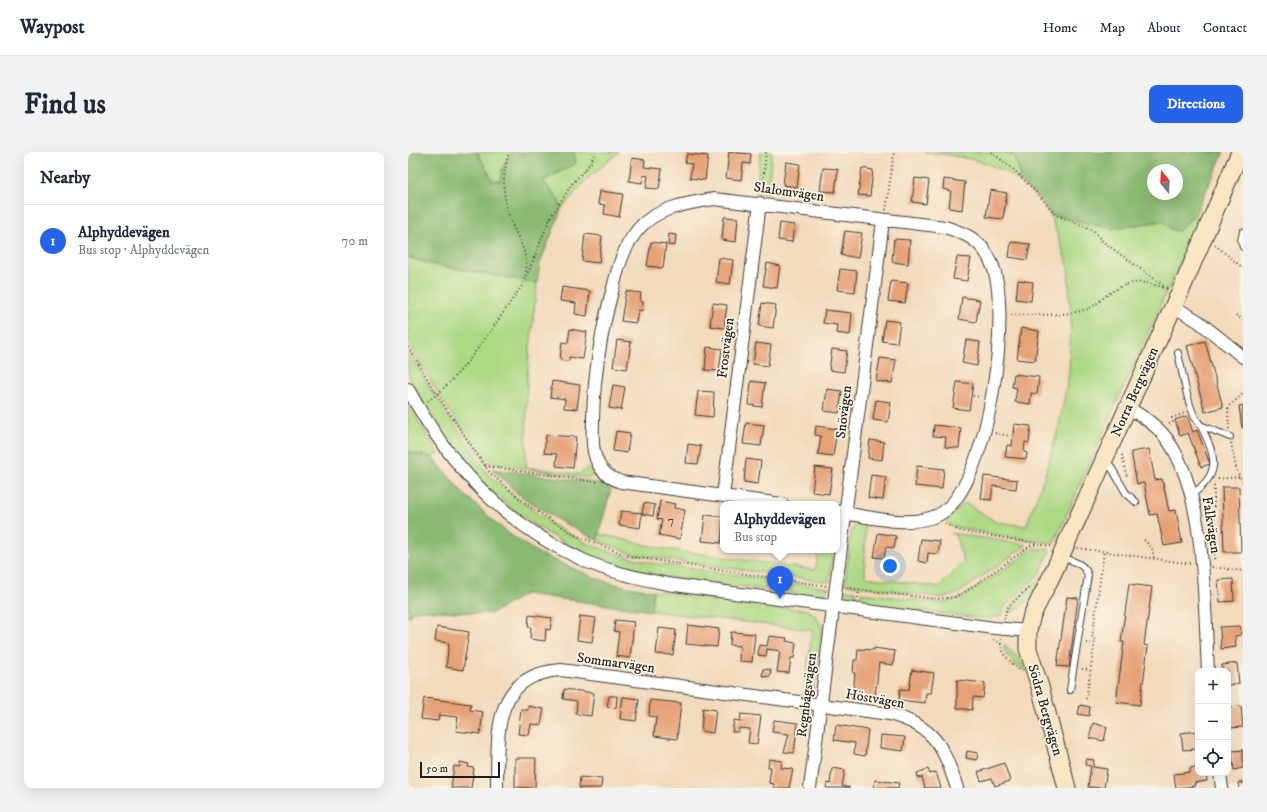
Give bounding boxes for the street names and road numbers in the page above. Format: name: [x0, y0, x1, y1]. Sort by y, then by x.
street label: Slalomvägen: [753, 178, 826, 206]
street label: Frostvägen: [713, 316, 739, 379]
street label: Norra Bergvägen: [1107, 344, 1163, 440]
street label: Snövägen: [832, 384, 856, 440]
street label: Falkvägen: [1198, 495, 1224, 555]
street label: Sommarvägen: [576, 649, 657, 677]
street label: Regnbågsvägen: [793, 651, 821, 738]
street label: Södra Bergvägen: [1023, 662, 1067, 758]
street label: Höstvägen: [844, 685, 907, 713]

